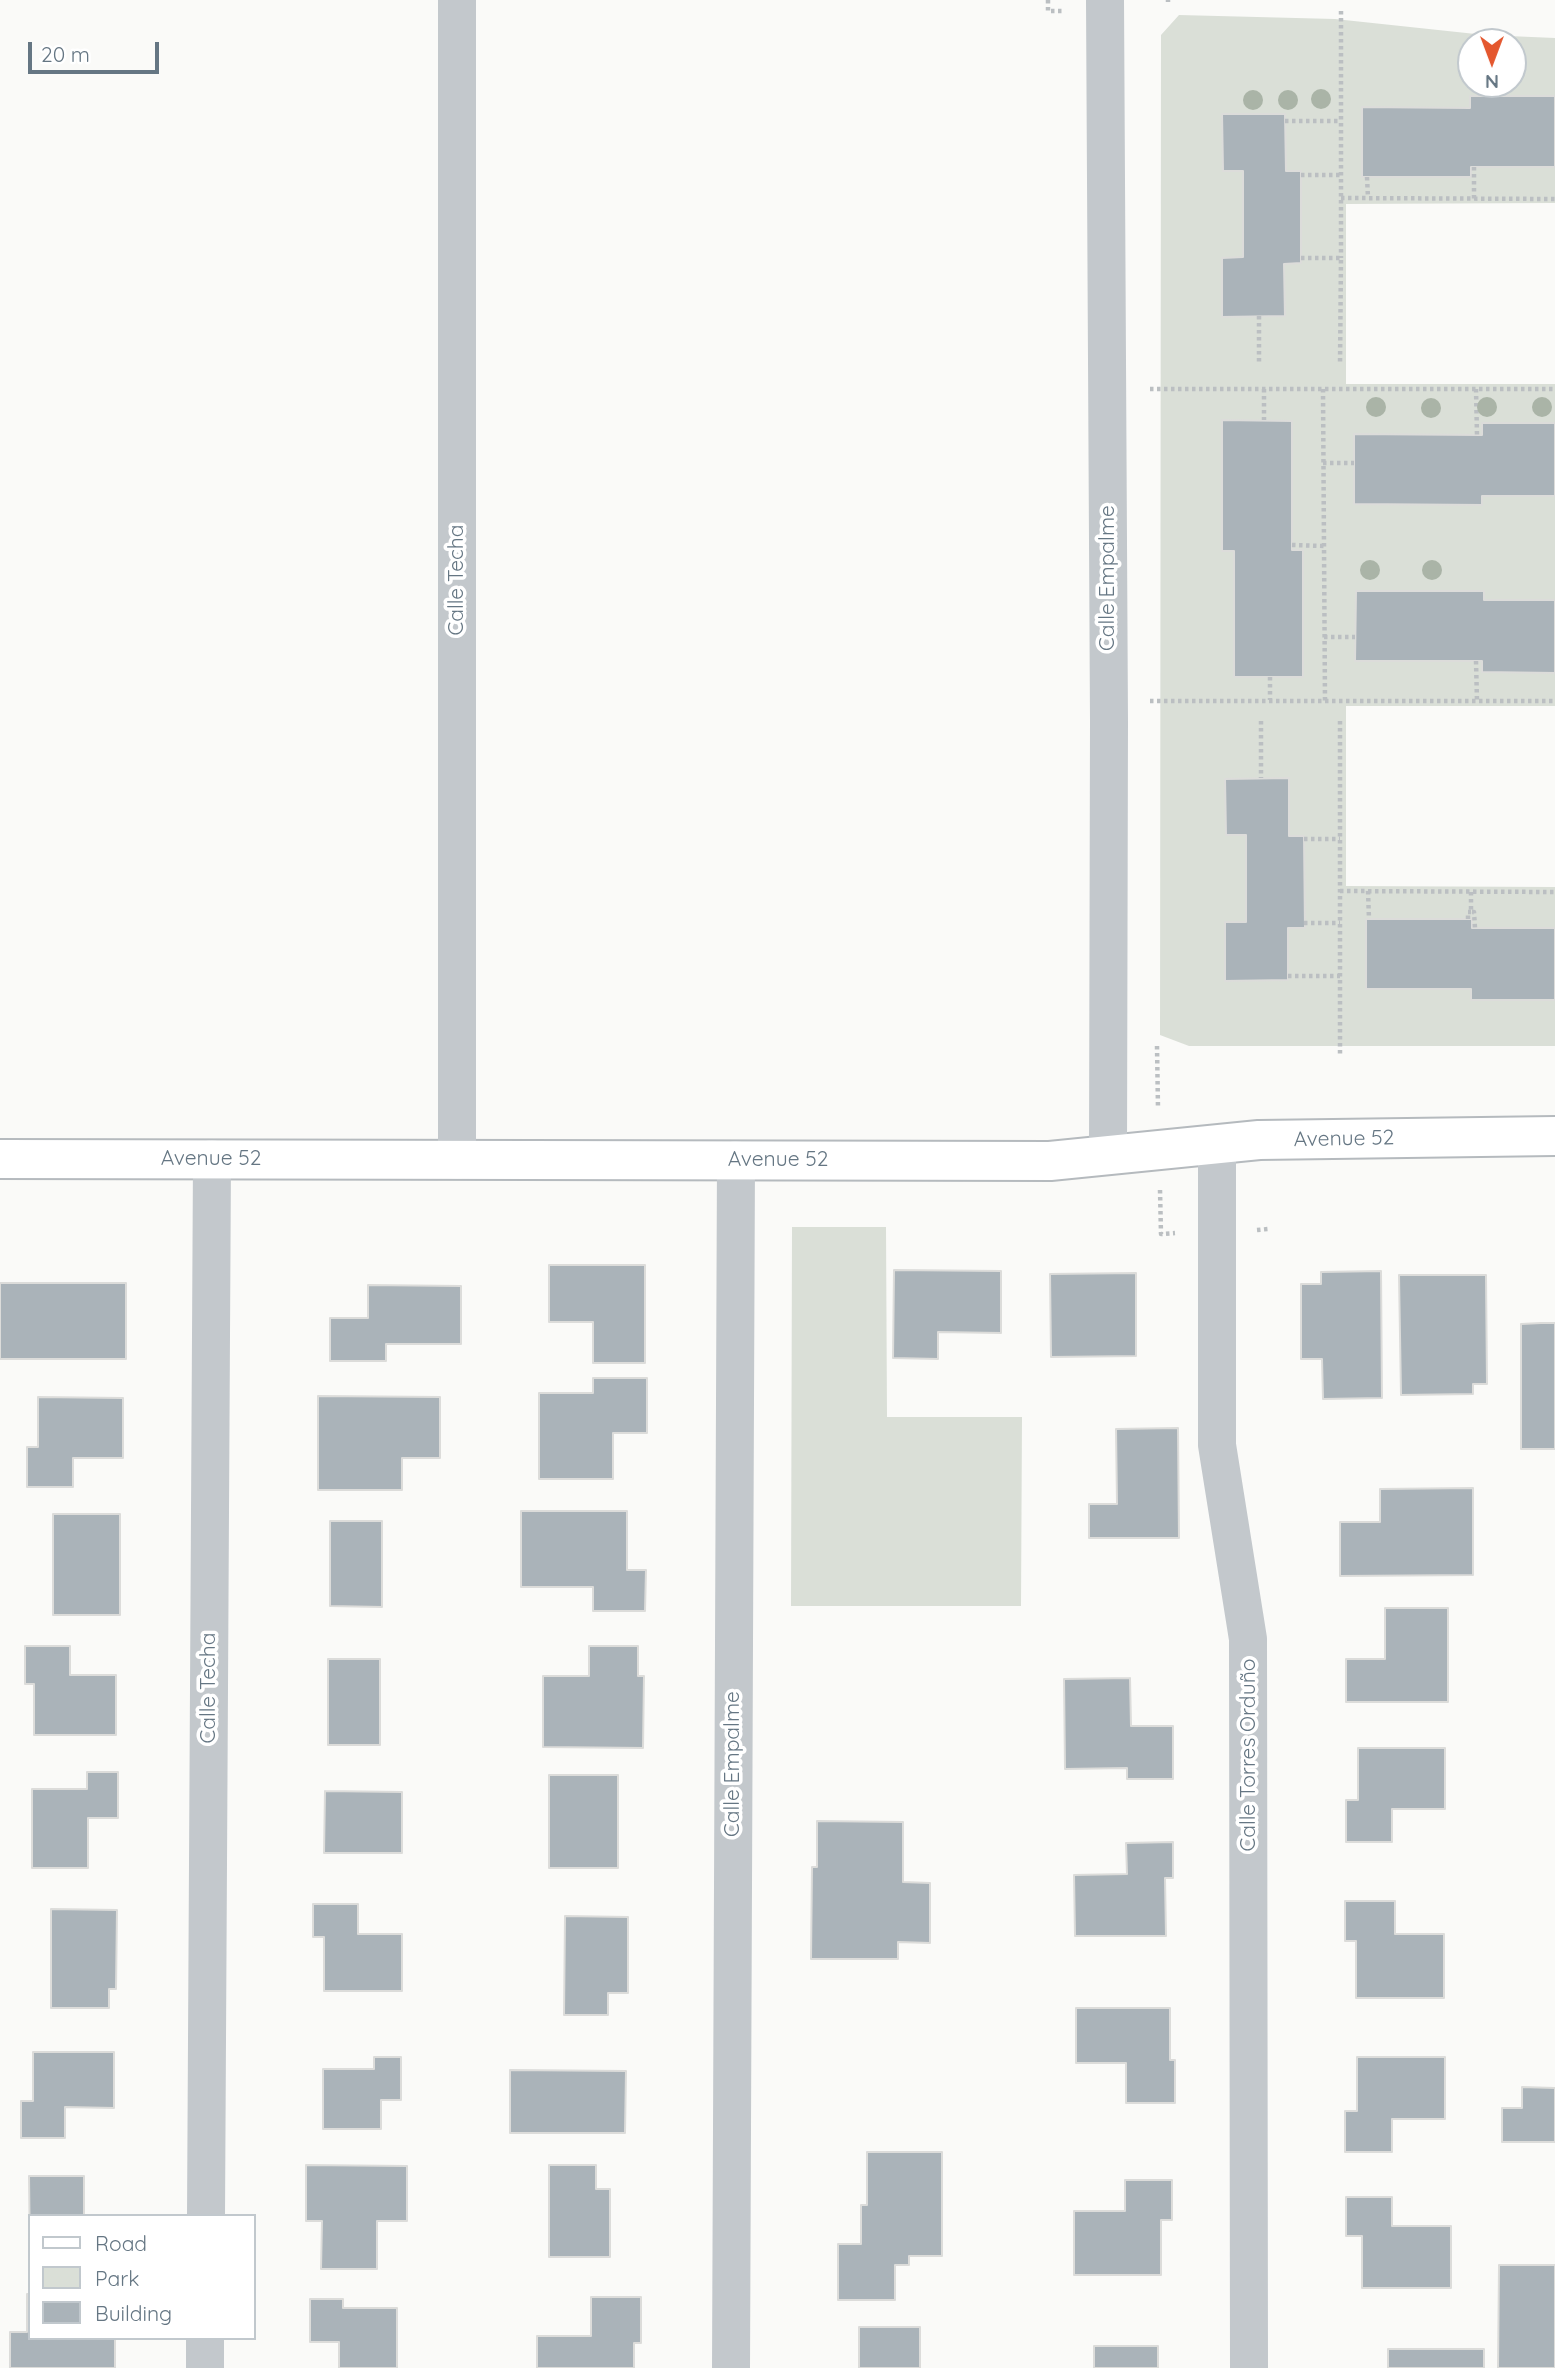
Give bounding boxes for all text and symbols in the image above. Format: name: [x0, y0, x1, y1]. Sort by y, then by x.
scale bar: [32, 28, 163, 72]
north arrow: [1457, 28, 1527, 98]
text: 20 m: [41, 41, 90, 67]
text: N: [1485, 70, 1499, 94]
street label: Calle Empalme: [1095, 505, 1121, 651]
street label: Calle Techa: [444, 524, 470, 636]
street label: Avenue 52: [1293, 1126, 1395, 1152]
street label: Avenue 52: [161, 1146, 261, 1172]
street label: Avenue 52: [728, 1147, 828, 1173]
street label: Calle Techa: [196, 1632, 222, 1744]
street label: Calle Torres Orduño: [1236, 1658, 1262, 1852]
street label: Calle Empalme: [720, 1691, 746, 1837]
legend: [28, 2214, 256, 2340]
text: Road: [95, 2230, 147, 2256]
text: Park: [95, 2265, 139, 2291]
text: Building: [95, 2300, 172, 2326]

